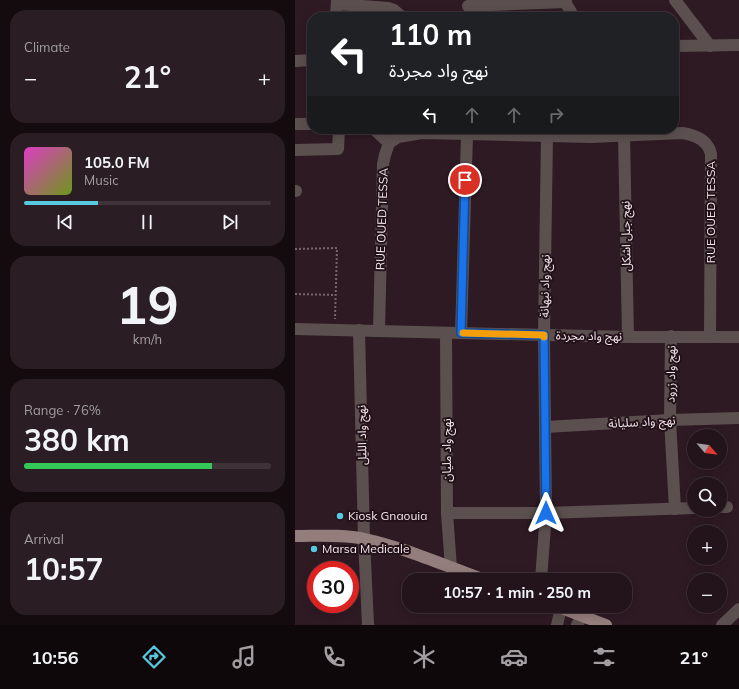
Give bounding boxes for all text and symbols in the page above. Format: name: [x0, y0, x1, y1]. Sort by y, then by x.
text: 110 m: [389, 17, 472, 52]
icon: left: [323, 28, 375, 80]
text: Climate: [24, 39, 70, 55]
text: 21°: [124, 58, 171, 96]
text: نهج واد مجردة: [389, 59, 488, 82]
text: −: [24, 64, 37, 92]
text: +: [258, 64, 271, 92]
icon: left: [419, 104, 441, 126]
icon: ahead: [461, 104, 483, 126]
icon: ahead: [503, 104, 525, 126]
icon: right: [545, 104, 567, 126]
text: 105.0 FM: [84, 153, 149, 172]
street label: RUE OUED TESSA: [703, 161, 718, 263]
pin: [448, 163, 482, 197]
street label: RUE OUED TESSA: [372, 167, 391, 270]
icon: arrive: [454, 169, 476, 191]
text: Music: [84, 172, 119, 188]
street label: نهج جبل اشكل: [617, 201, 636, 271]
icon: previous: [54, 211, 76, 233]
icon: pause: [136, 211, 158, 233]
icon: next: [219, 211, 241, 233]
street label: نهج واد نبهانة: [536, 254, 555, 318]
text: 19: [116, 272, 179, 337]
street label: نهج واد مجردة: [556, 327, 622, 346]
text: km/h: [133, 331, 162, 347]
street label: نهج واد زرود: [663, 345, 680, 403]
text: Range · 76%: [24, 402, 101, 418]
street label: نهج واد الليل: [353, 405, 372, 465]
street label: نهج واد سليانة: [608, 412, 676, 433]
street label: نهج واد مليان: [439, 418, 456, 482]
text: 380 km: [24, 421, 130, 459]
north arrow: [687, 429, 727, 469]
map controls: [687, 429, 727, 613]
button: search: [687, 477, 727, 517]
position arrow: [525, 492, 567, 534]
place label: Kiosk Gnaouia: [348, 508, 427, 523]
marker: Kiosk Gnaouia: [335, 511, 345, 521]
button: +: [687, 525, 727, 565]
text: Arrival: [24, 531, 64, 547]
place label: Marsa Medicale: [322, 541, 409, 556]
marker: Marsa Medicale: [309, 544, 319, 554]
text: 10:57: [24, 550, 103, 588]
speed limit sign: 30: [307, 561, 359, 613]
button: −: [687, 573, 727, 613]
text: 10:57 · 1 min · 250 m: [443, 583, 591, 602]
icon: directions: [140, 643, 168, 671]
icon: music: [230, 643, 258, 671]
icon: phone: [320, 643, 348, 671]
icon: climate: [410, 643, 438, 671]
icon: car: [500, 643, 528, 671]
icon: filters: [590, 643, 618, 671]
text: 10:56: [31, 646, 79, 669]
text: 21°: [680, 646, 708, 669]

